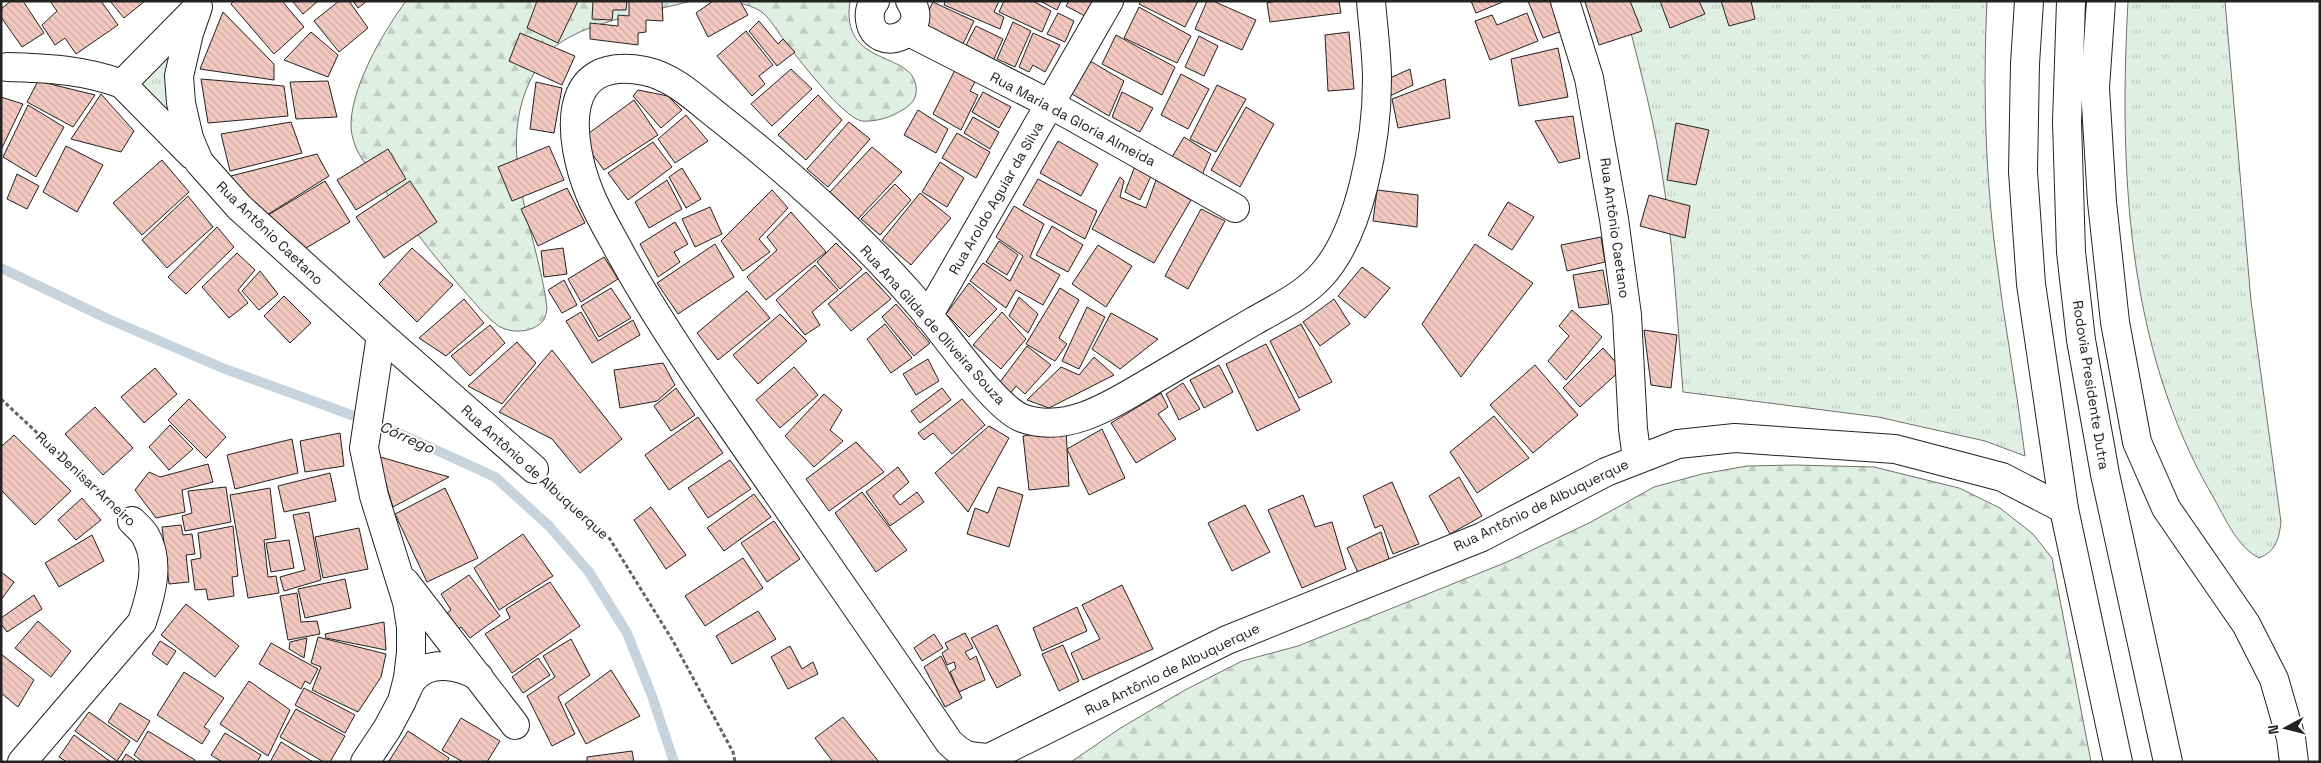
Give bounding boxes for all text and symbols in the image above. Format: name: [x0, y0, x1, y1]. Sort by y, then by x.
street label: Rua Maria da Gloria Almeida: [987, 68, 1159, 170]
street label: Rua Aroldo Aguiar da Silva: [945, 118, 1047, 278]
street label: Rua Antônio Caetano: [1596, 157, 1634, 299]
street label: Rua Antônio Caetano: [213, 177, 327, 289]
street label: Rua Ana Gilda de Oliveira Souza: [857, 241, 1009, 409]
street label: Rodovia Presidente Dutra: [2069, 299, 2113, 471]
street label: Rua Antônio de Albuquerque: [457, 401, 613, 543]
water label: Córrego: [377, 417, 438, 458]
street label: Rua Denisar Arneiro: [32, 428, 140, 530]
street label: Rua Antônio de Albuquerque: [1451, 455, 1631, 555]
street label: Rua Antônio de Albuquerque: [1082, 619, 1262, 719]
north arrow: [2261, 703, 2311, 753]
text: N: [2264, 724, 2283, 735]

